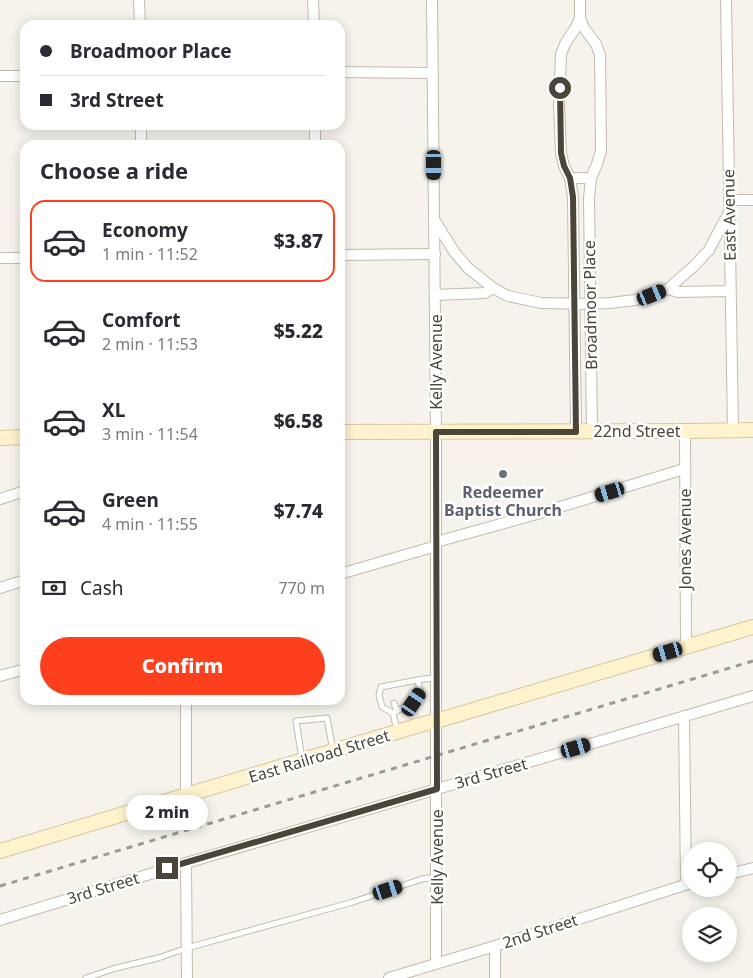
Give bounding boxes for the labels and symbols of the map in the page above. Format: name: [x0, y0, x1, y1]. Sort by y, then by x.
route start: [549, 77, 571, 99]
car: [426, 150, 441, 180]
street label: East Avenue: [717, 169, 741, 261]
street label: Broadmoor Place: [578, 240, 602, 370]
car: [635, 282, 668, 308]
street label: Kelly Avenue: [425, 314, 447, 410]
street label: 22nd Street: [594, 420, 681, 442]
marker: Redeemer Baptist Church: [497, 468, 509, 480]
car: [593, 480, 626, 504]
place label: Redeemer Baptist Church: [444, 481, 562, 521]
street label: Jones Avenue: [674, 489, 696, 591]
car: [651, 641, 684, 663]
car: [399, 685, 428, 719]
street label: East Railroad Street: [246, 724, 392, 788]
car: [559, 737, 592, 759]
street label: 3rd Street: [452, 752, 530, 794]
callout: 2 min: [126, 796, 208, 830]
street label: Kelly Avenue: [426, 809, 448, 905]
route end: [156, 857, 178, 879]
street label: 3rd Street: [64, 867, 142, 909]
car: [371, 878, 404, 902]
street label: 2nd Street: [500, 908, 581, 953]

